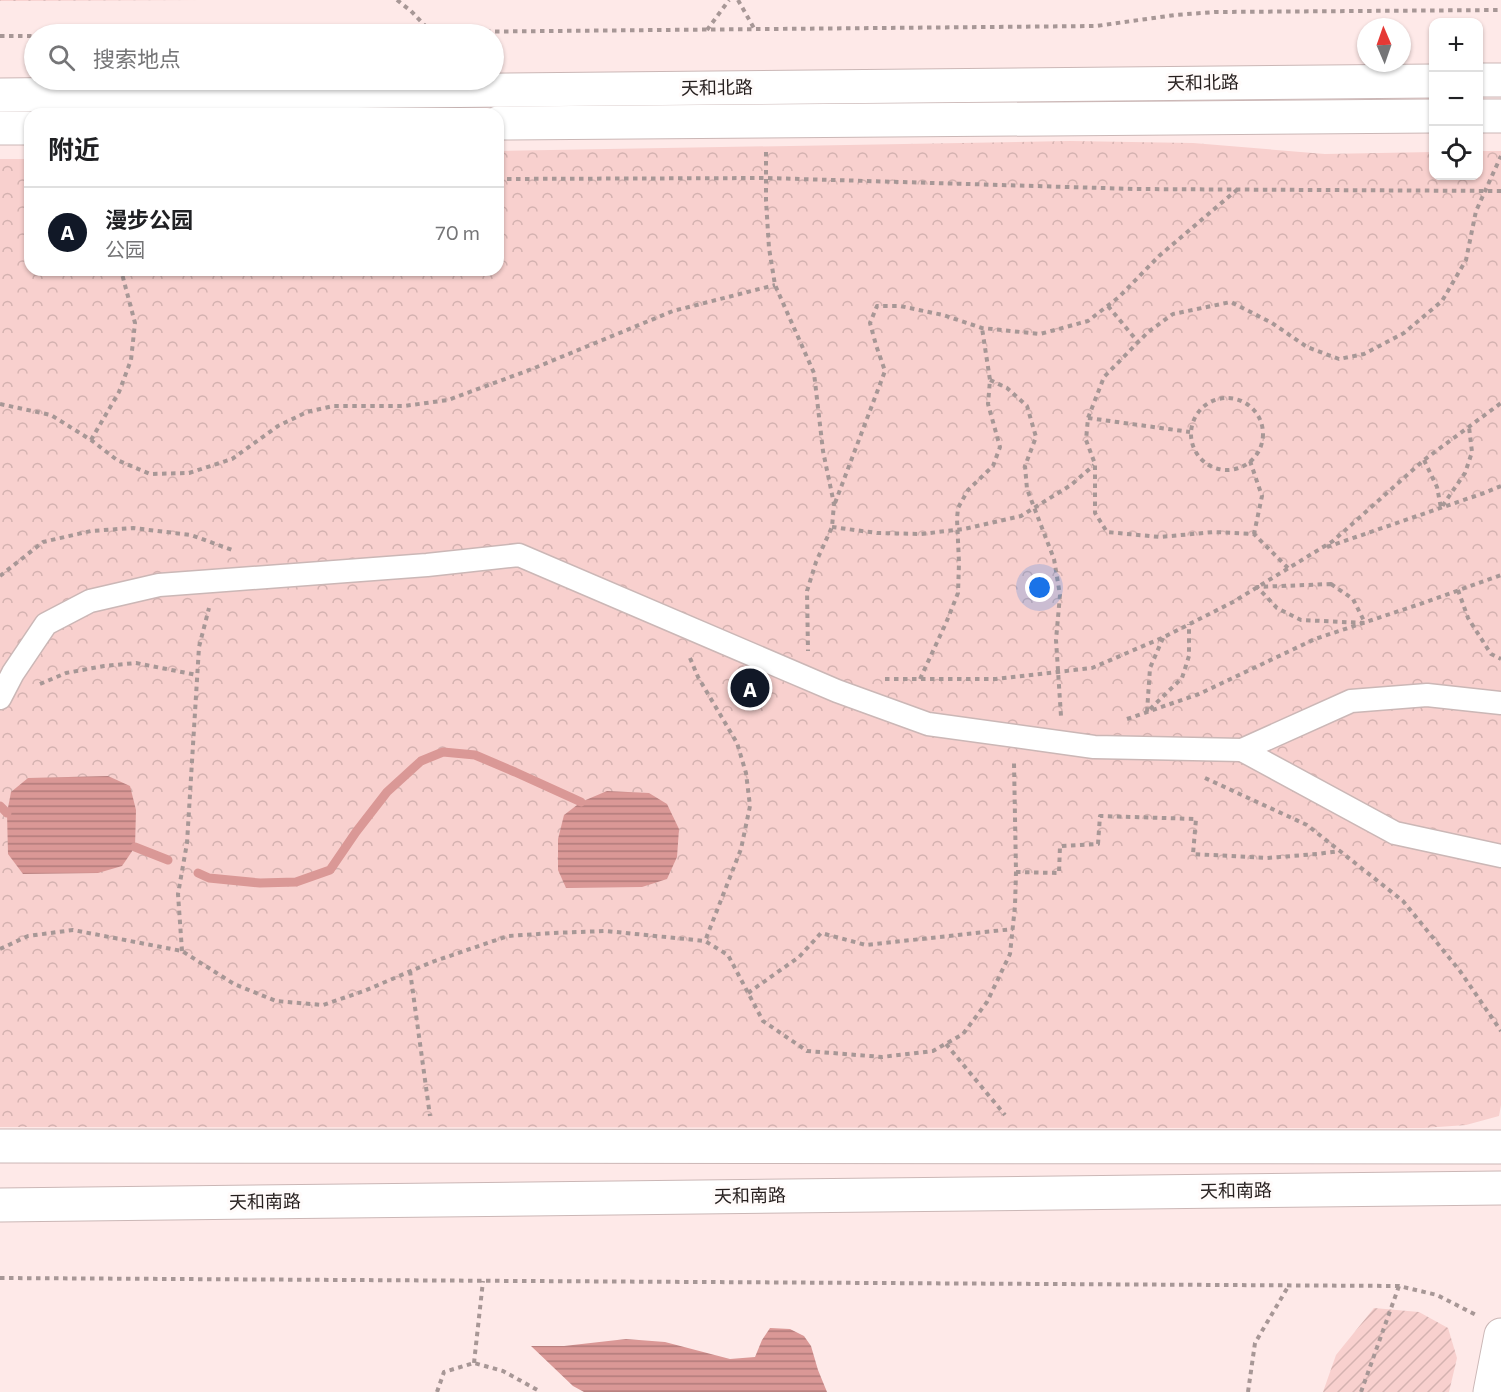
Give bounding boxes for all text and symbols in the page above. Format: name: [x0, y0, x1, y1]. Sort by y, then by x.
north arrow: [1357, 18, 1411, 72]
map controls: [1429, 18, 1483, 180]
button: +: [1429, 18, 1483, 72]
search box: [24, 24, 504, 90]
icon: search: [45, 41, 78, 74]
text: 搜索地点: [93, 45, 181, 72]
street label: 天和北路: [1167, 70, 1239, 94]
button: −: [1429, 72, 1483, 126]
street label: 天和北路: [681, 75, 753, 99]
button: locate: [1429, 126, 1483, 180]
text: 附近: [48, 133, 100, 164]
text: 漫步公园: [105, 206, 193, 233]
text: A: [60, 220, 75, 244]
text: 70 m: [435, 220, 480, 244]
text: 公园: [105, 237, 145, 261]
your location: [1025, 573, 1054, 602]
pin: A: [730, 666, 770, 710]
street label: 天和南路: [1200, 1178, 1272, 1202]
street label: 天和南路: [714, 1183, 786, 1207]
street label: 天和南路: [229, 1189, 301, 1213]

